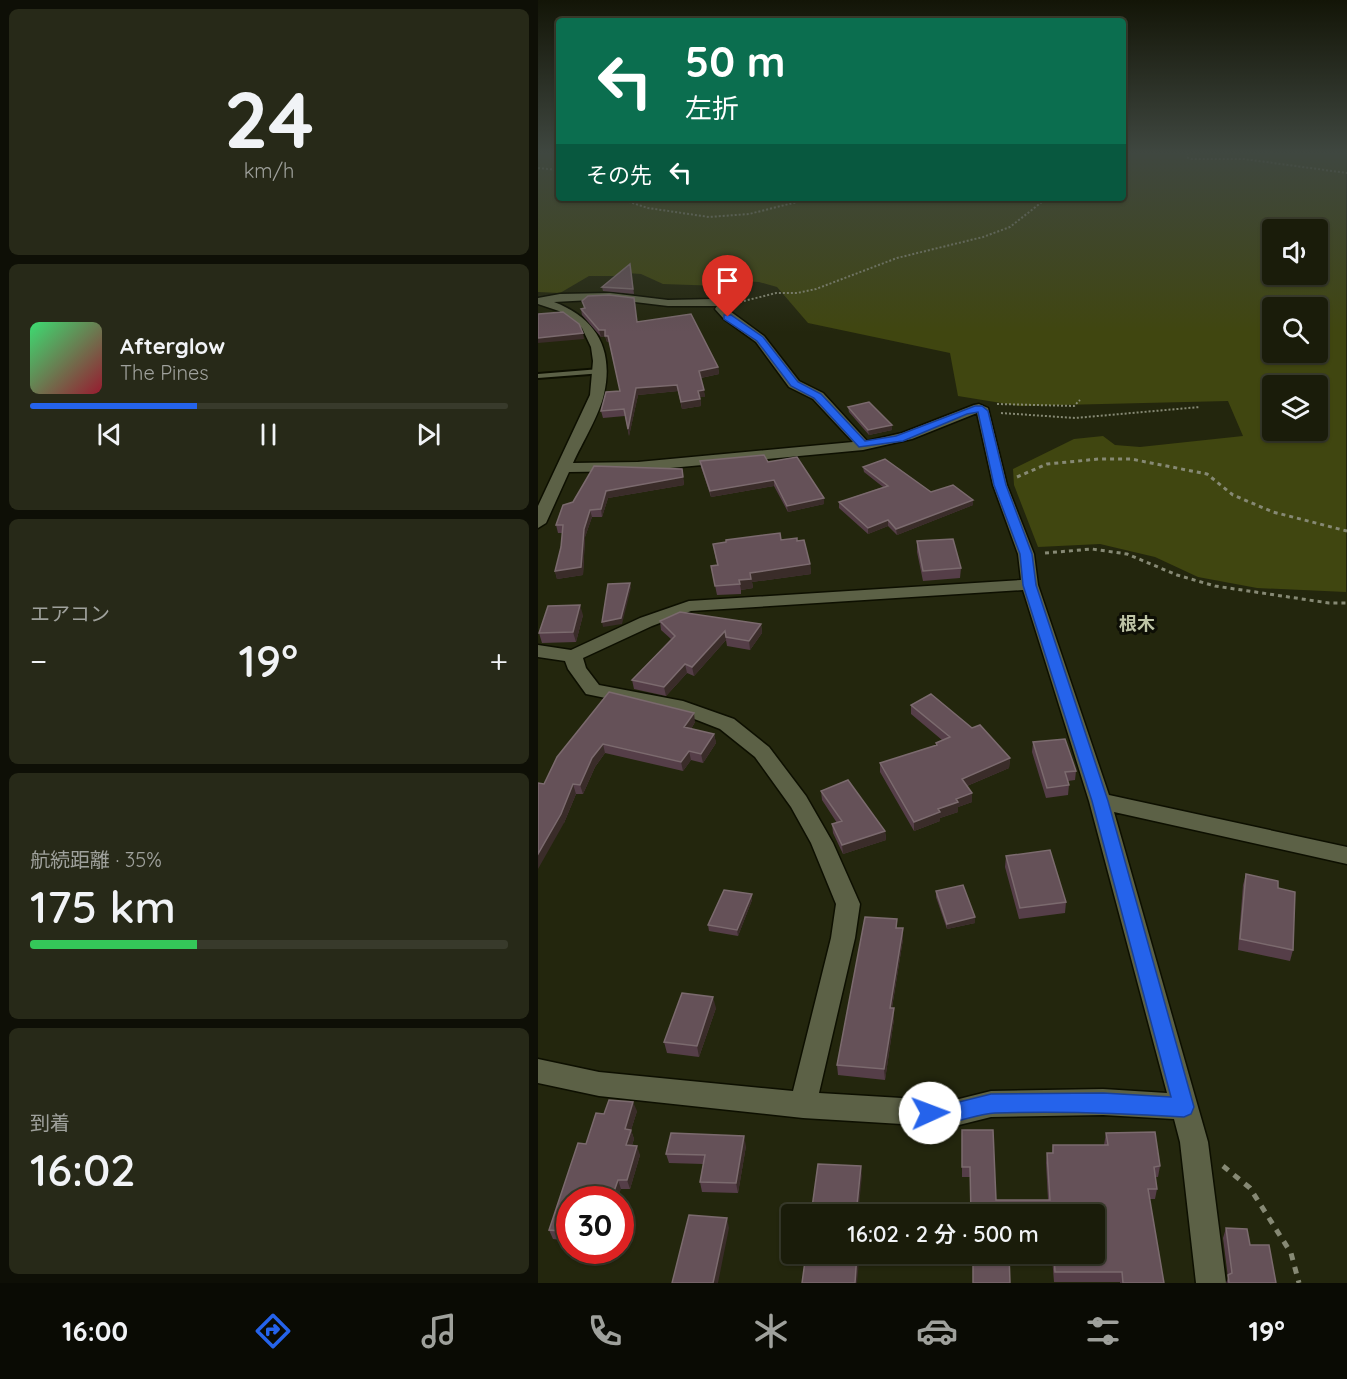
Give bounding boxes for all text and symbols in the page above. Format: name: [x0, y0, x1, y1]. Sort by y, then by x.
text: 50 m: [685, 35, 785, 88]
icon: left: [586, 42, 664, 120]
text: 24: [224, 70, 314, 168]
text: 左折: [685, 91, 739, 125]
icon: left: [664, 156, 697, 189]
text: km/h: [244, 158, 294, 183]
text: その先: [586, 161, 652, 189]
map controls: [1262, 219, 1328, 441]
button: sound: [1262, 219, 1328, 285]
pin: [702, 255, 753, 317]
icon: arrive: [711, 264, 744, 297]
button: search: [1262, 297, 1328, 363]
text: Afterglow: [120, 332, 225, 360]
text: The Pines: [120, 360, 209, 385]
button: layers: [1262, 375, 1328, 441]
icon: previous: [93, 418, 126, 451]
icon: pause: [252, 418, 285, 451]
icon: next: [412, 418, 445, 451]
text: エアコン: [30, 601, 110, 626]
district label: 根木: [1119, 612, 1155, 635]
text: 19°: [239, 632, 298, 688]
text: −: [30, 640, 47, 681]
text: +: [489, 640, 508, 681]
text: 航続距離 · 35%: [30, 847, 162, 872]
text: 175 km: [30, 878, 176, 934]
position arrow: [898, 1081, 962, 1145]
text: 到着: [30, 1110, 70, 1135]
text: 16:02: [30, 1141, 136, 1197]
speed limit sign: 30: [556, 1186, 634, 1264]
text: 16:02 · 2 分 · 500 m: [847, 1220, 1039, 1248]
icon: directions: [252, 1310, 294, 1352]
icon: music: [418, 1310, 460, 1352]
icon: phone: [584, 1310, 626, 1352]
icon: climate: [750, 1310, 792, 1352]
icon: car: [916, 1310, 958, 1352]
icon: filters: [1082, 1310, 1124, 1352]
text: 16:00: [62, 1314, 128, 1348]
text: 19°: [1248, 1314, 1285, 1348]

